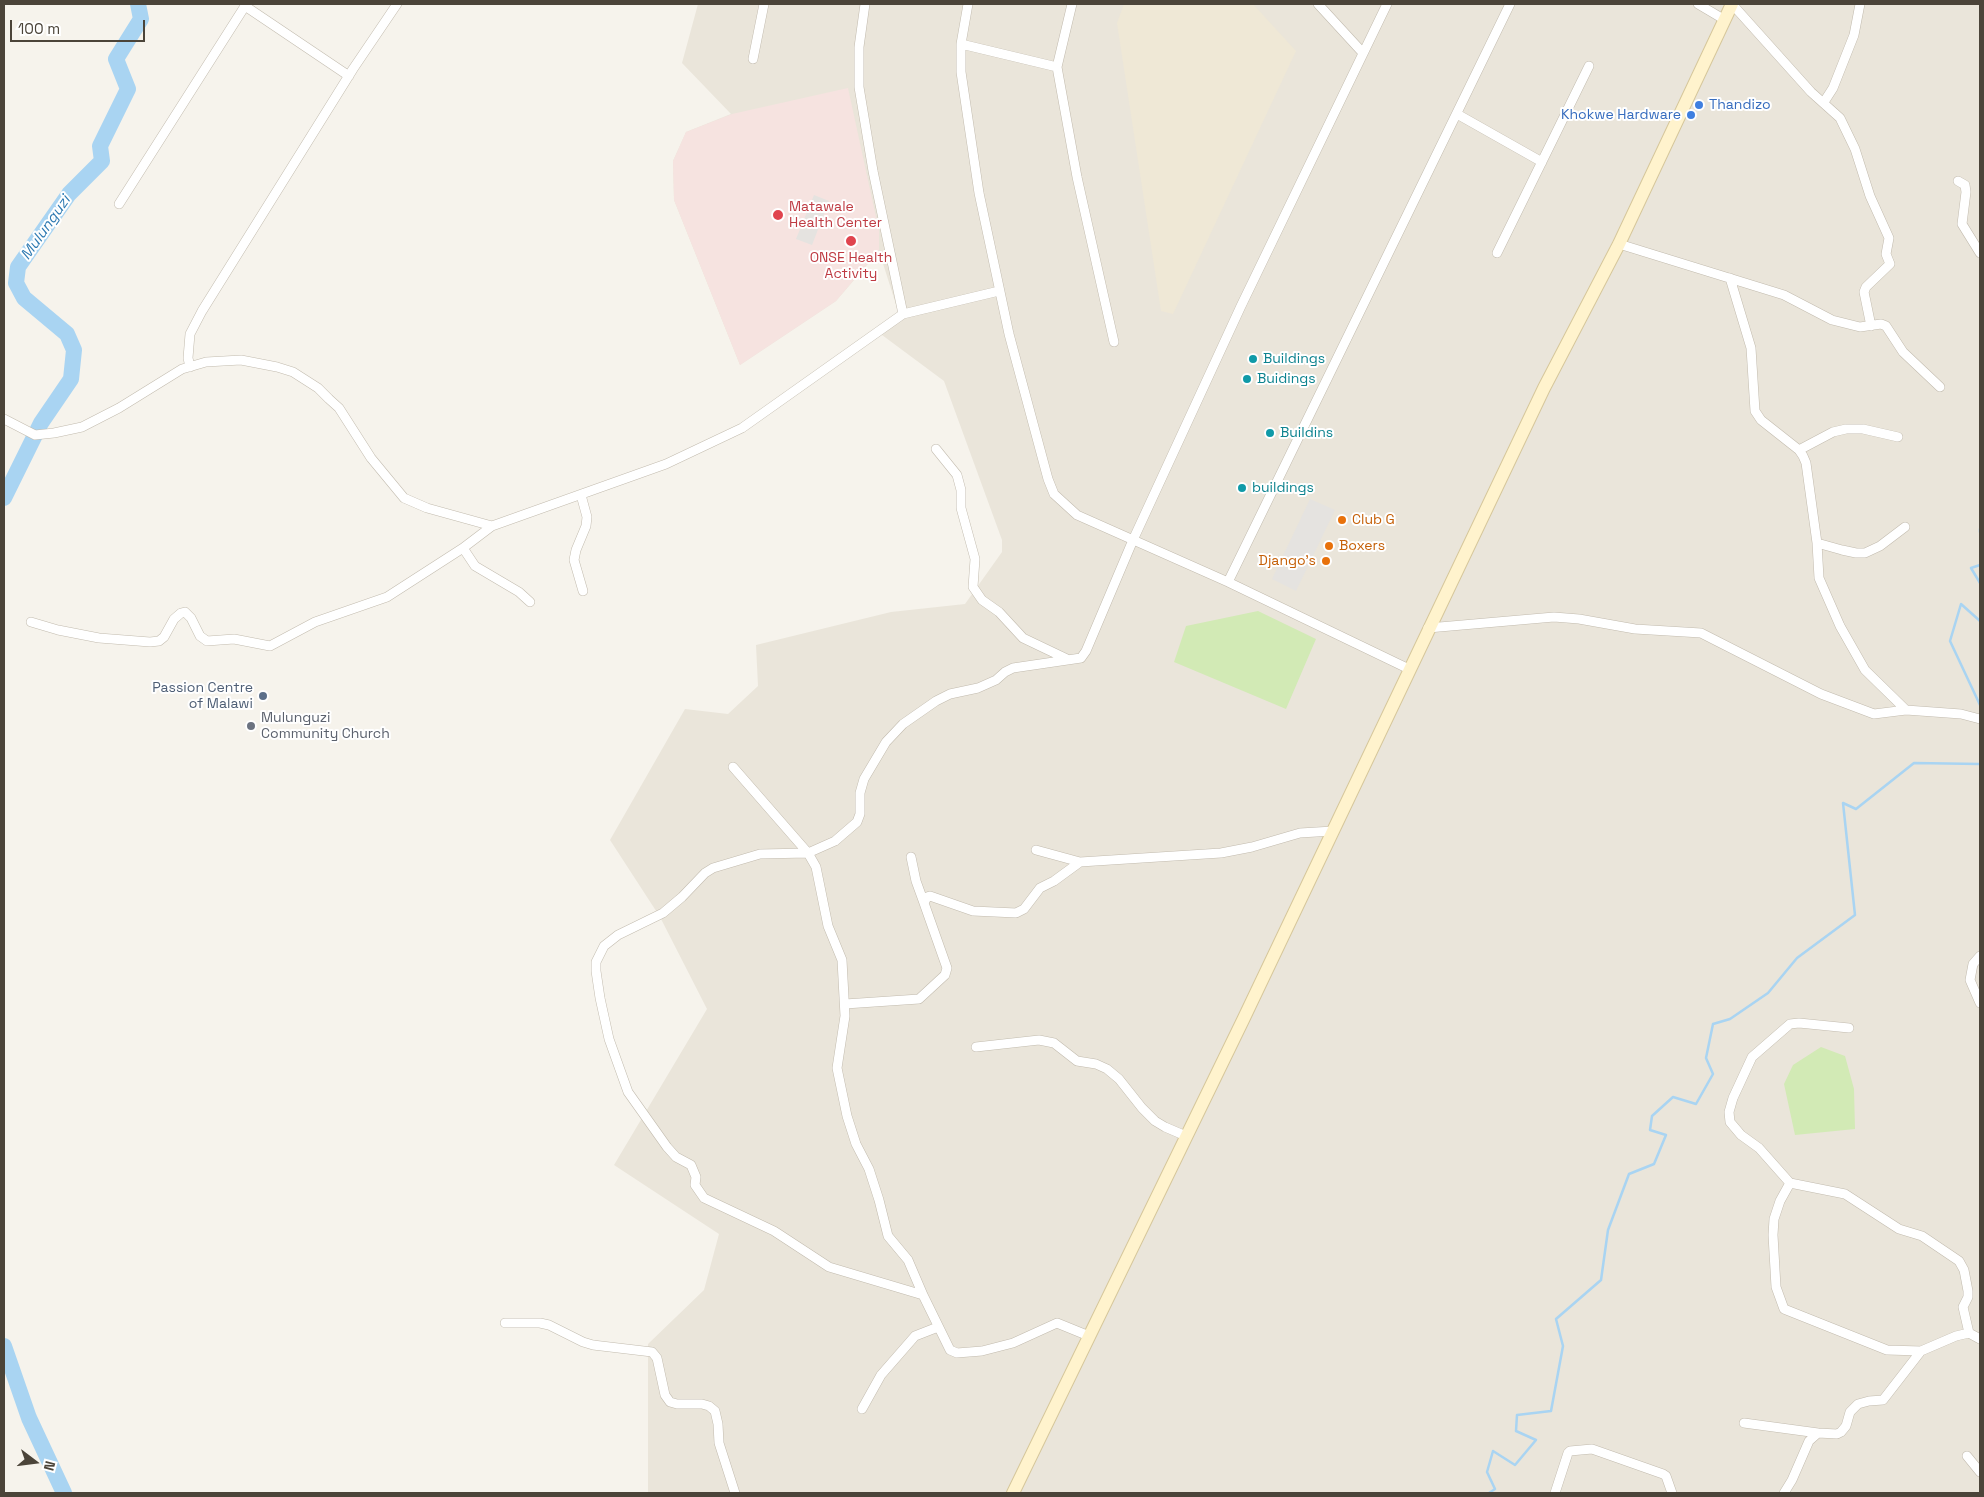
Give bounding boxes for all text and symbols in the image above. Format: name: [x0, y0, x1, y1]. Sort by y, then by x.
scale bar: [12, 10, 148, 42]
text: 100 m: [18, 19, 60, 38]
place label: Thandizo: [1709, 97, 1771, 113]
marker: Thandizo: [1693, 99, 1705, 111]
place label: Khokwe Hardware: [1561, 107, 1681, 123]
marker: Khokwe Hardware: [1685, 109, 1697, 121]
water label: Mulunguzi: [17, 192, 75, 264]
place label: Matawale Health Center: [789, 199, 882, 232]
marker: Matawale Health Center: [771, 208, 785, 222]
marker: ONSE Health Activity: [844, 234, 858, 248]
place label: ONSE Health Activity: [810, 250, 892, 282]
place label: Buildings: [1263, 351, 1325, 367]
marker: Buildings: [1247, 353, 1259, 365]
place label: Buidings: [1257, 371, 1316, 387]
marker: Buidings: [1241, 373, 1253, 385]
place label: Buildins: [1280, 425, 1333, 441]
marker: Buildins: [1264, 427, 1276, 439]
place label: buildings: [1252, 480, 1314, 496]
marker: buildings: [1236, 482, 1248, 494]
place label: Club G: [1352, 512, 1395, 528]
marker: Club G: [1336, 514, 1348, 526]
place label: Boxers: [1339, 538, 1385, 554]
marker: Boxers: [1323, 540, 1335, 552]
place label: Django's: [1259, 553, 1316, 569]
marker: Django's: [1320, 555, 1332, 567]
place label: Passion Centre of Malawi: [152, 680, 253, 712]
marker: Passion Centre of Malawi: [257, 690, 269, 702]
place label: Mulunguzi Community Church: [261, 710, 390, 742]
marker: Mulunguzi Community Church: [245, 720, 257, 732]
north arrow: [10, 1437, 60, 1487]
text: N: [40, 1459, 59, 1473]

